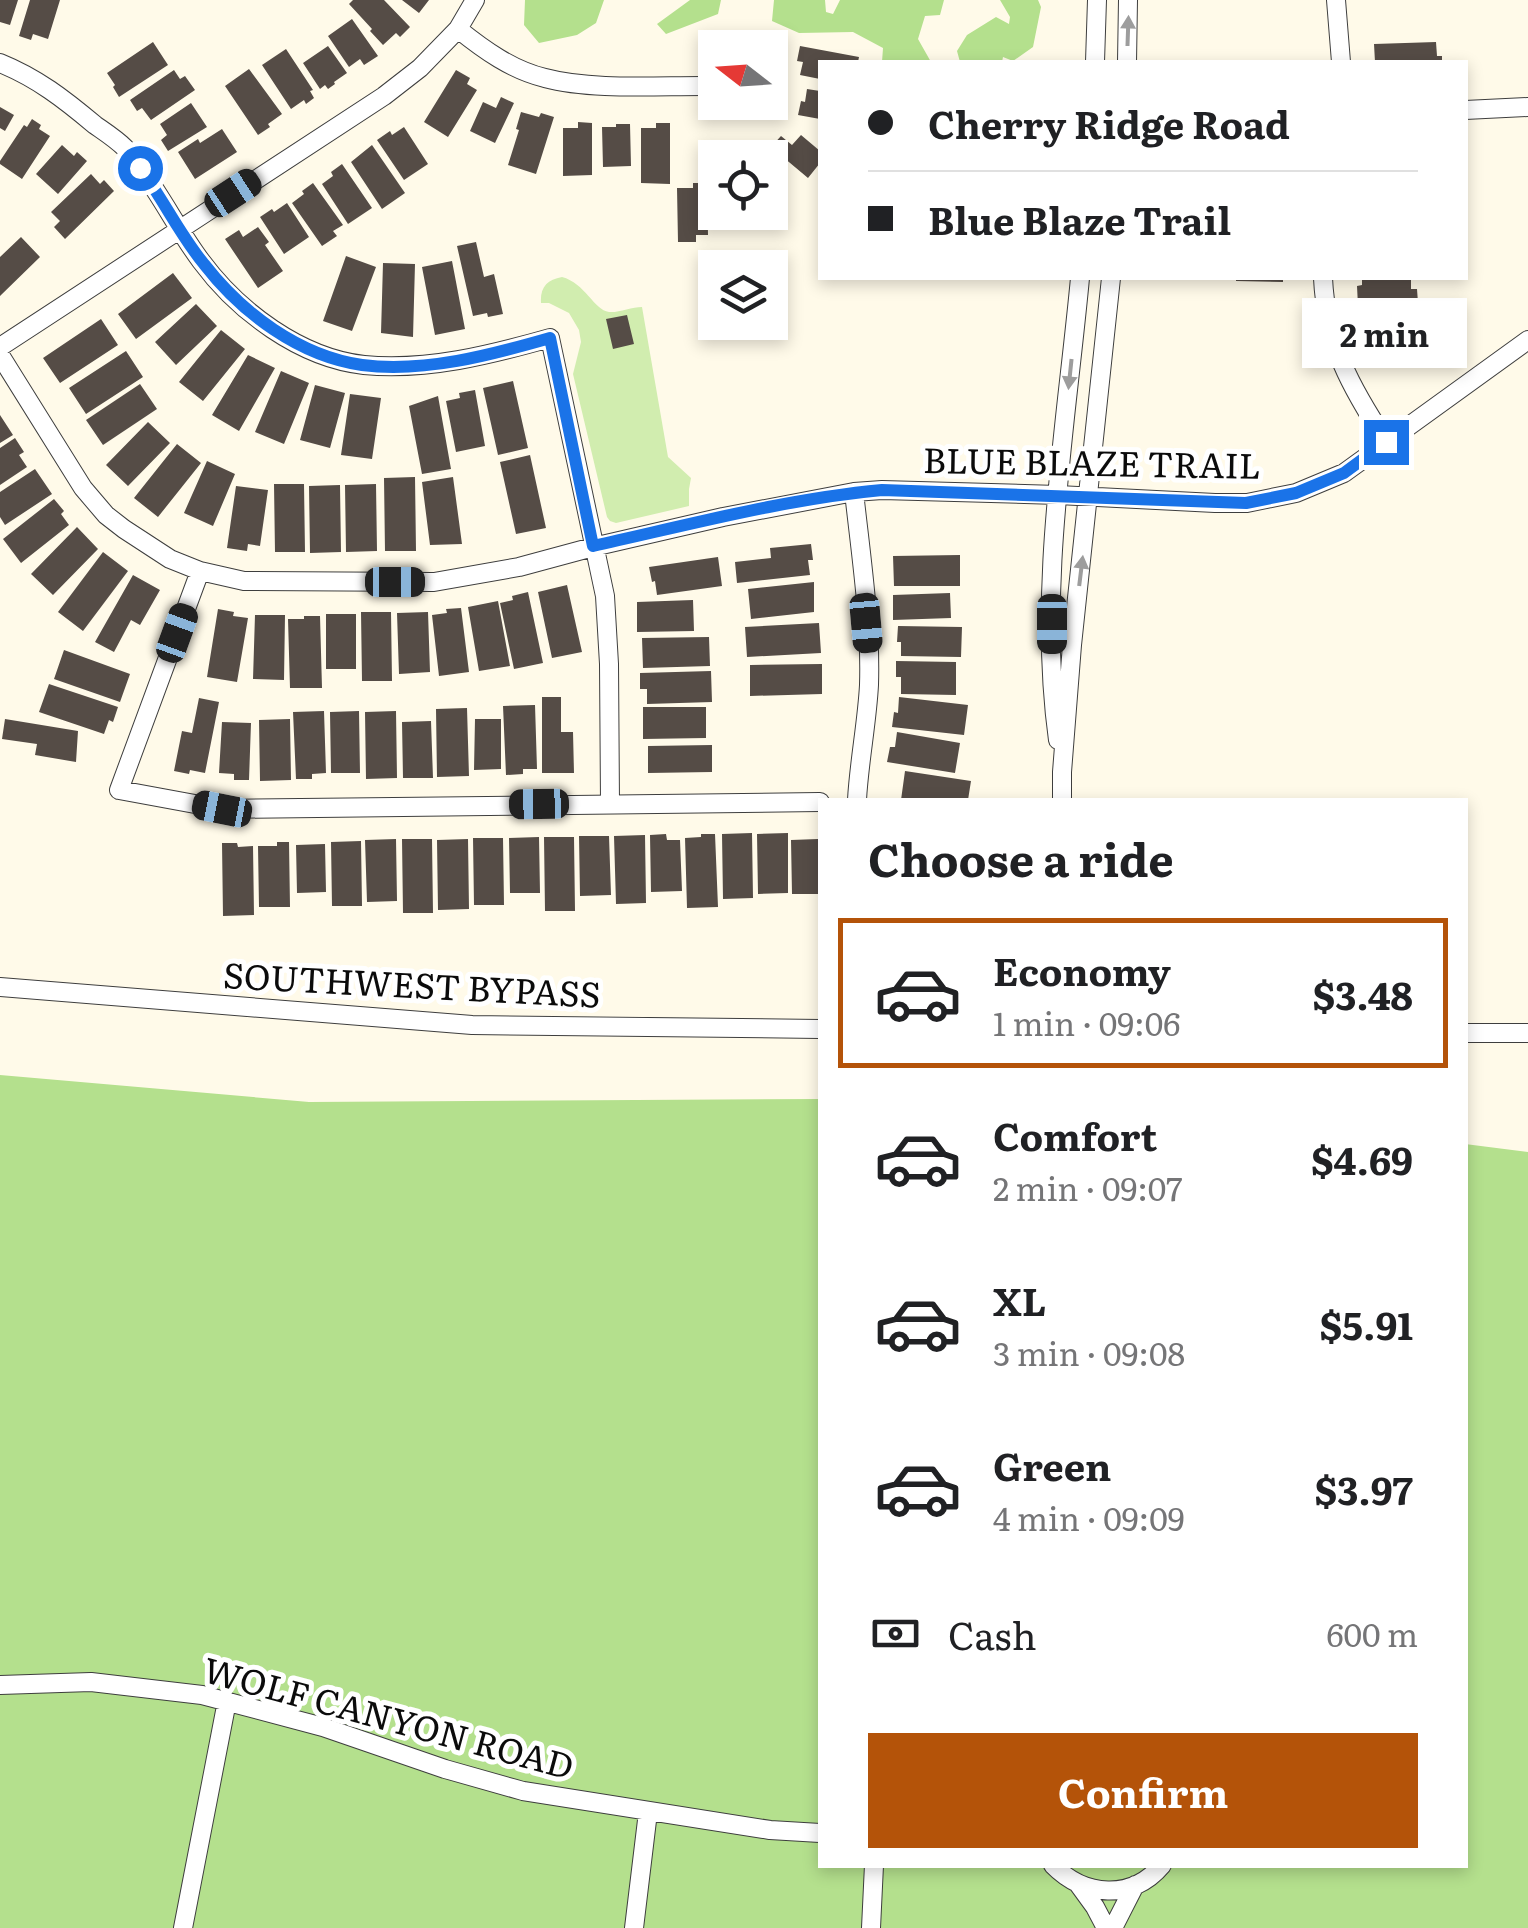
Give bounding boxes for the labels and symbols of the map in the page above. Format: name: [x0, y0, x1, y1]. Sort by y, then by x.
one-way arrow: [1120, 15, 1136, 47]
north arrow: [698, 30, 788, 120]
route start: [118, 146, 163, 191]
car: [200, 164, 266, 222]
callout: 2 min: [1304, 297, 1468, 367]
one-way arrow: [1062, 359, 1078, 391]
route end: [1364, 420, 1409, 465]
street label: BLUE BLAZE TRAIL: [922, 432, 1262, 490]
one-way arrow: [1073, 555, 1089, 586]
car: [365, 567, 425, 597]
car: [848, 592, 884, 654]
car: [1037, 594, 1067, 654]
car: [153, 600, 201, 666]
car: [509, 788, 569, 820]
car: [190, 789, 254, 829]
street label: SOUTHWEST BYPASS: [222, 947, 602, 1019]
street label: WOLF CANYON ROAD: [198, 1642, 580, 1790]

